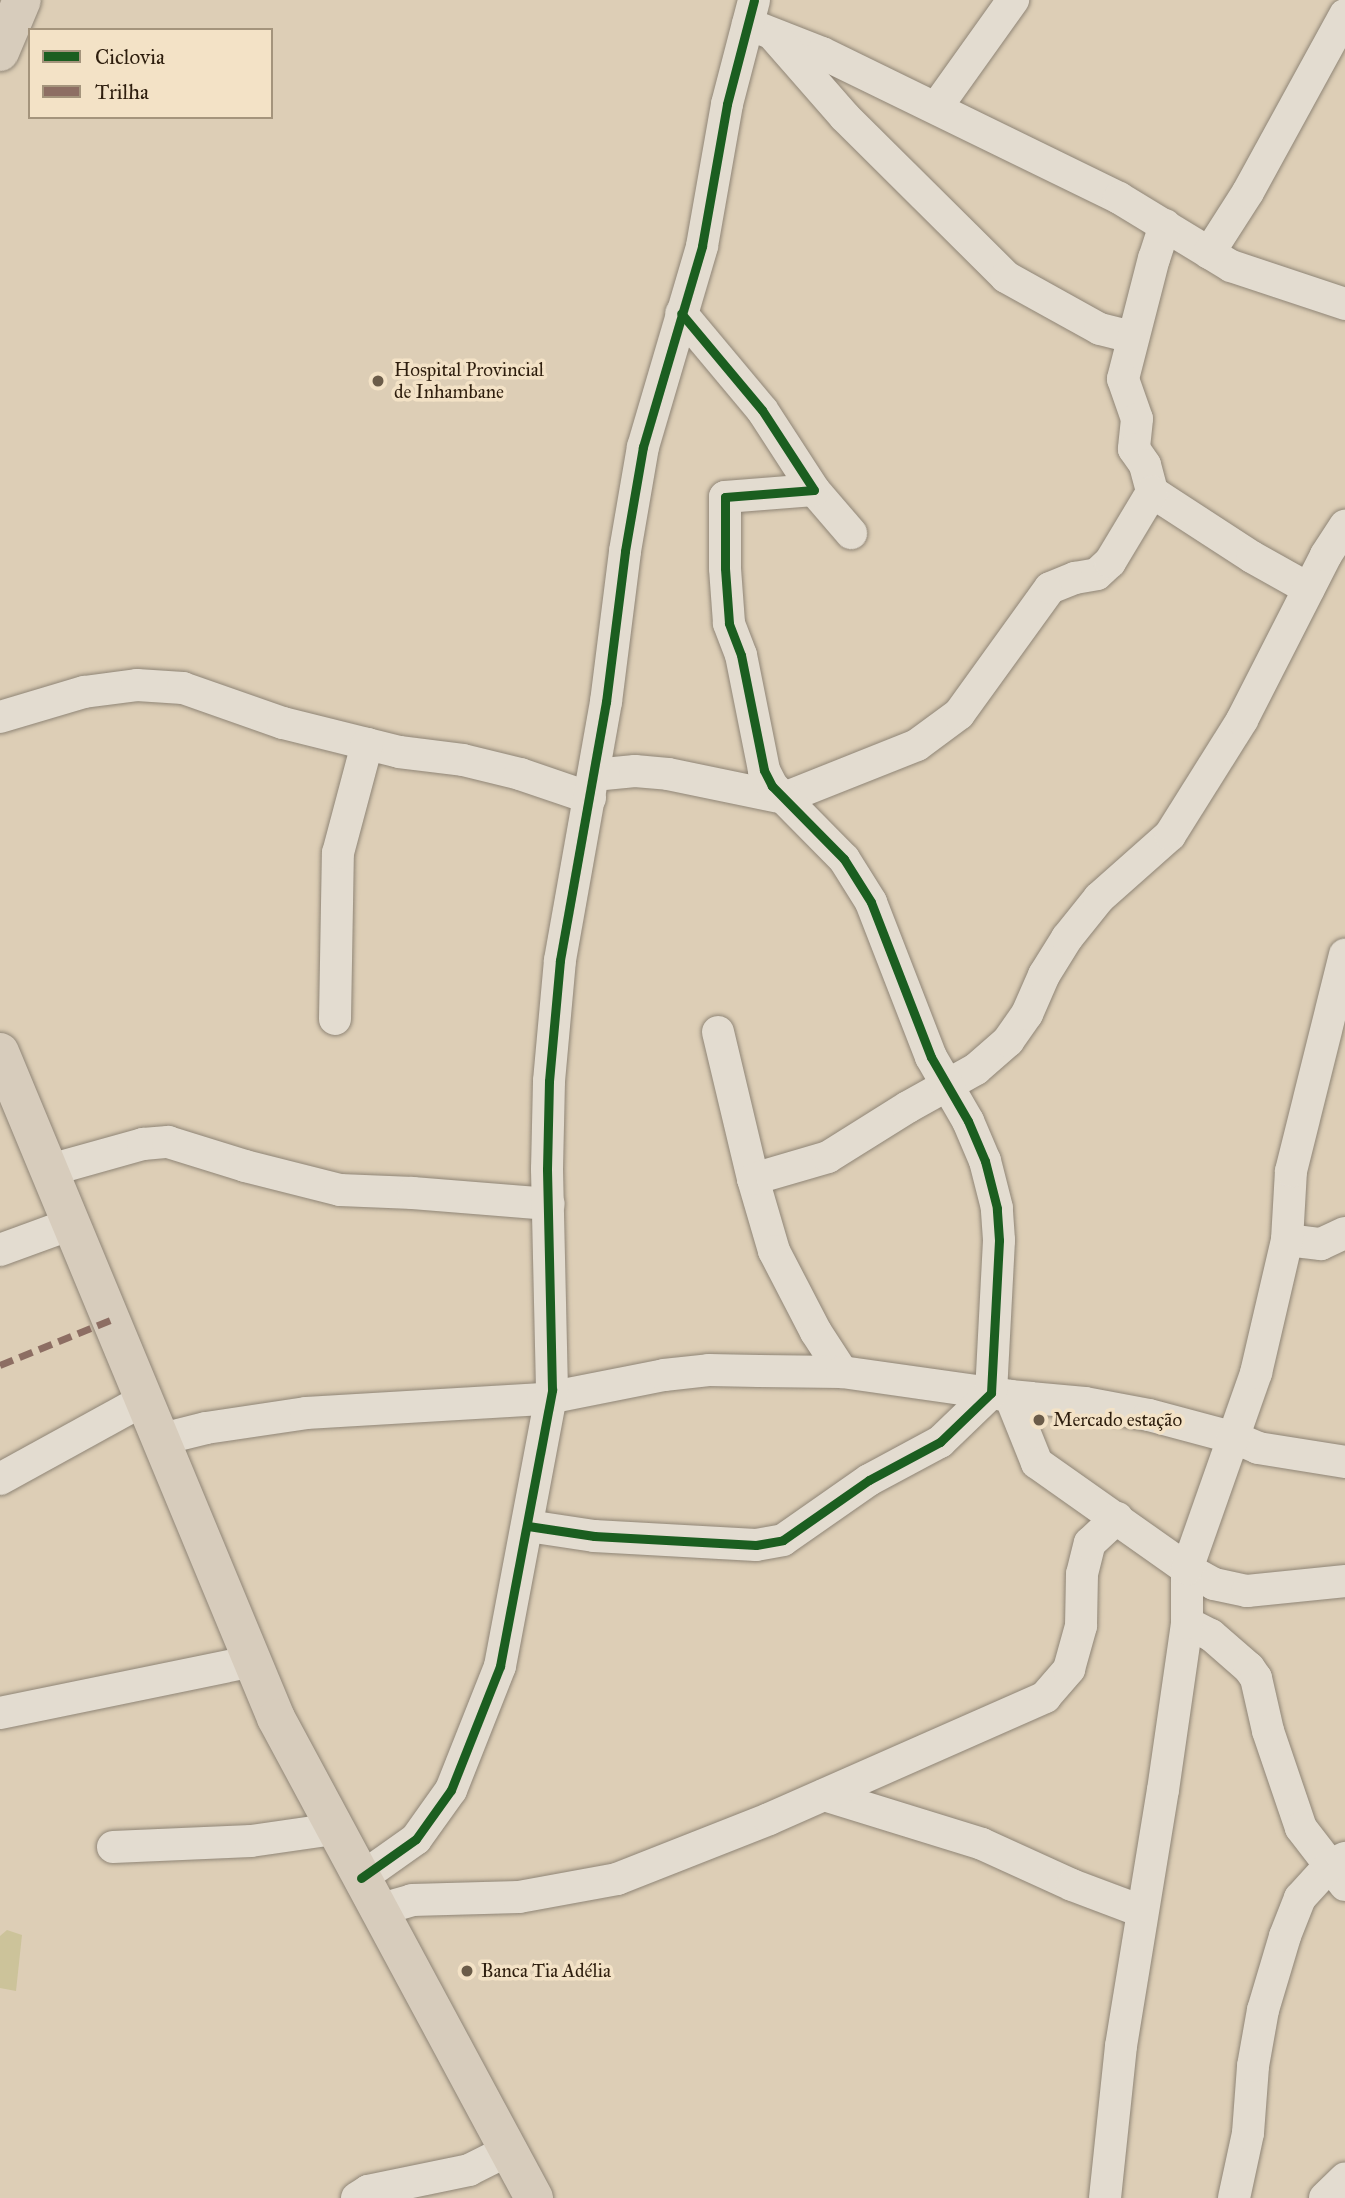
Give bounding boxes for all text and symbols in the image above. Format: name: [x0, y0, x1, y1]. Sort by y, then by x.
legend: [28, 28, 273, 119]
text: Ciclovia: [95, 44, 165, 70]
text: Trilha: [95, 79, 149, 105]
place label: Hospital Provincial de Inhambane: [394, 359, 544, 403]
marker: Hospital Provincial de Inhambane: [368, 371, 388, 391]
place label: Mercado estação: [1053, 1409, 1182, 1431]
marker: Mercado estação: [1031, 1412, 1047, 1428]
place label: Banca Tia Adélia: [481, 1960, 611, 1982]
marker: Banca Tia Adélia: [459, 1963, 475, 1979]

